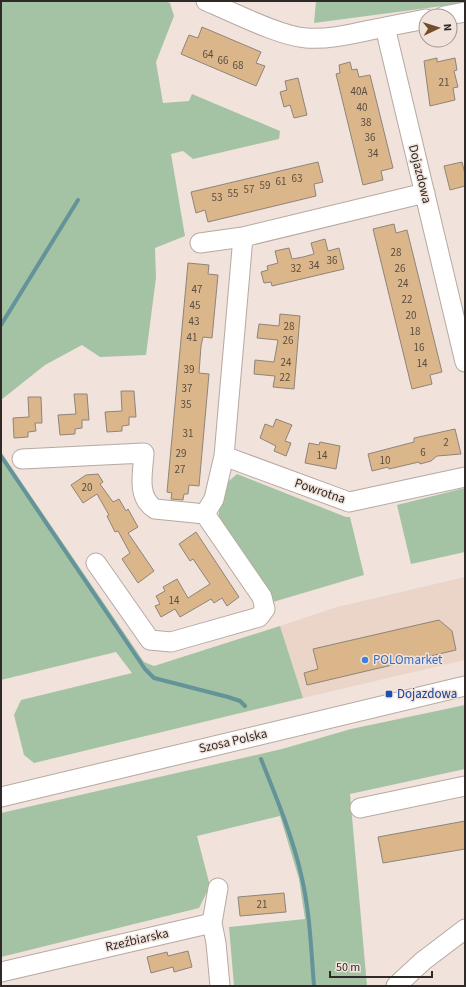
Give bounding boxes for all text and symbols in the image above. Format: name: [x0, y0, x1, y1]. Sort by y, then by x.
north arrow: [418, 8, 458, 48]
text: N: [440, 23, 455, 32]
house number: 64: [203, 47, 214, 62]
house number: 66: [218, 53, 229, 68]
house number: 68: [233, 58, 244, 73]
house number: 21: [439, 75, 449, 90]
house number: 40A: [351, 84, 367, 99]
house number: 40: [357, 100, 367, 115]
house number: 38: [361, 115, 372, 130]
house number: 36: [365, 130, 376, 145]
street label: Dojazdowa: [404, 143, 436, 205]
house number: 34: [368, 146, 379, 161]
house number: 63: [292, 171, 302, 186]
house number: 61: [276, 174, 286, 189]
house number: 59: [260, 178, 270, 193]
house number: 57: [244, 182, 254, 197]
house number: 55: [228, 186, 238, 201]
house number: 53: [212, 190, 222, 205]
house number: 28: [391, 245, 402, 260]
house number: 36: [327, 253, 338, 268]
house number: 34: [309, 258, 320, 273]
house number: 32: [291, 261, 301, 276]
house number: 26: [395, 261, 406, 276]
house number: 24: [398, 276, 409, 291]
house number: 47: [192, 282, 202, 297]
house number: 22: [402, 292, 412, 307]
house number: 45: [190, 298, 200, 313]
house number: 20: [406, 308, 416, 323]
house number: 43: [189, 314, 199, 329]
house number: 28: [284, 319, 295, 334]
house number: 18: [410, 324, 421, 339]
house number: 41: [187, 330, 197, 345]
house number: 26: [283, 333, 294, 348]
house number: 16: [414, 340, 425, 355]
house number: 24: [281, 355, 292, 370]
house number: 14: [417, 356, 428, 371]
house number: 39: [184, 362, 194, 377]
house number: 22: [280, 370, 290, 385]
house number: 37: [182, 381, 192, 396]
house number: 35: [181, 397, 191, 412]
house number: 31: [183, 426, 193, 441]
house number: 2: [443, 435, 449, 450]
house number: 6: [420, 445, 426, 460]
house number: 29: [176, 446, 186, 461]
house number: 14: [317, 448, 328, 463]
house number: 10: [380, 453, 390, 468]
house number: 27: [175, 462, 185, 477]
street label: Powrotna: [292, 474, 348, 508]
house number: 20: [82, 480, 92, 495]
house number: 14: [169, 593, 180, 608]
place label: POLOmarket: [373, 651, 443, 669]
marker: POLOmarket: [360, 655, 370, 665]
place label: Dojazdowa: [397, 685, 457, 703]
marker: Dojazdowa: [384, 689, 394, 699]
street label: Szosa Polska: [197, 724, 269, 758]
house number: 21: [257, 897, 267, 912]
street label: Rzeźbiarska: [104, 924, 170, 956]
scale bar: [330, 953, 432, 979]
text: 50 m: [336, 959, 360, 976]

